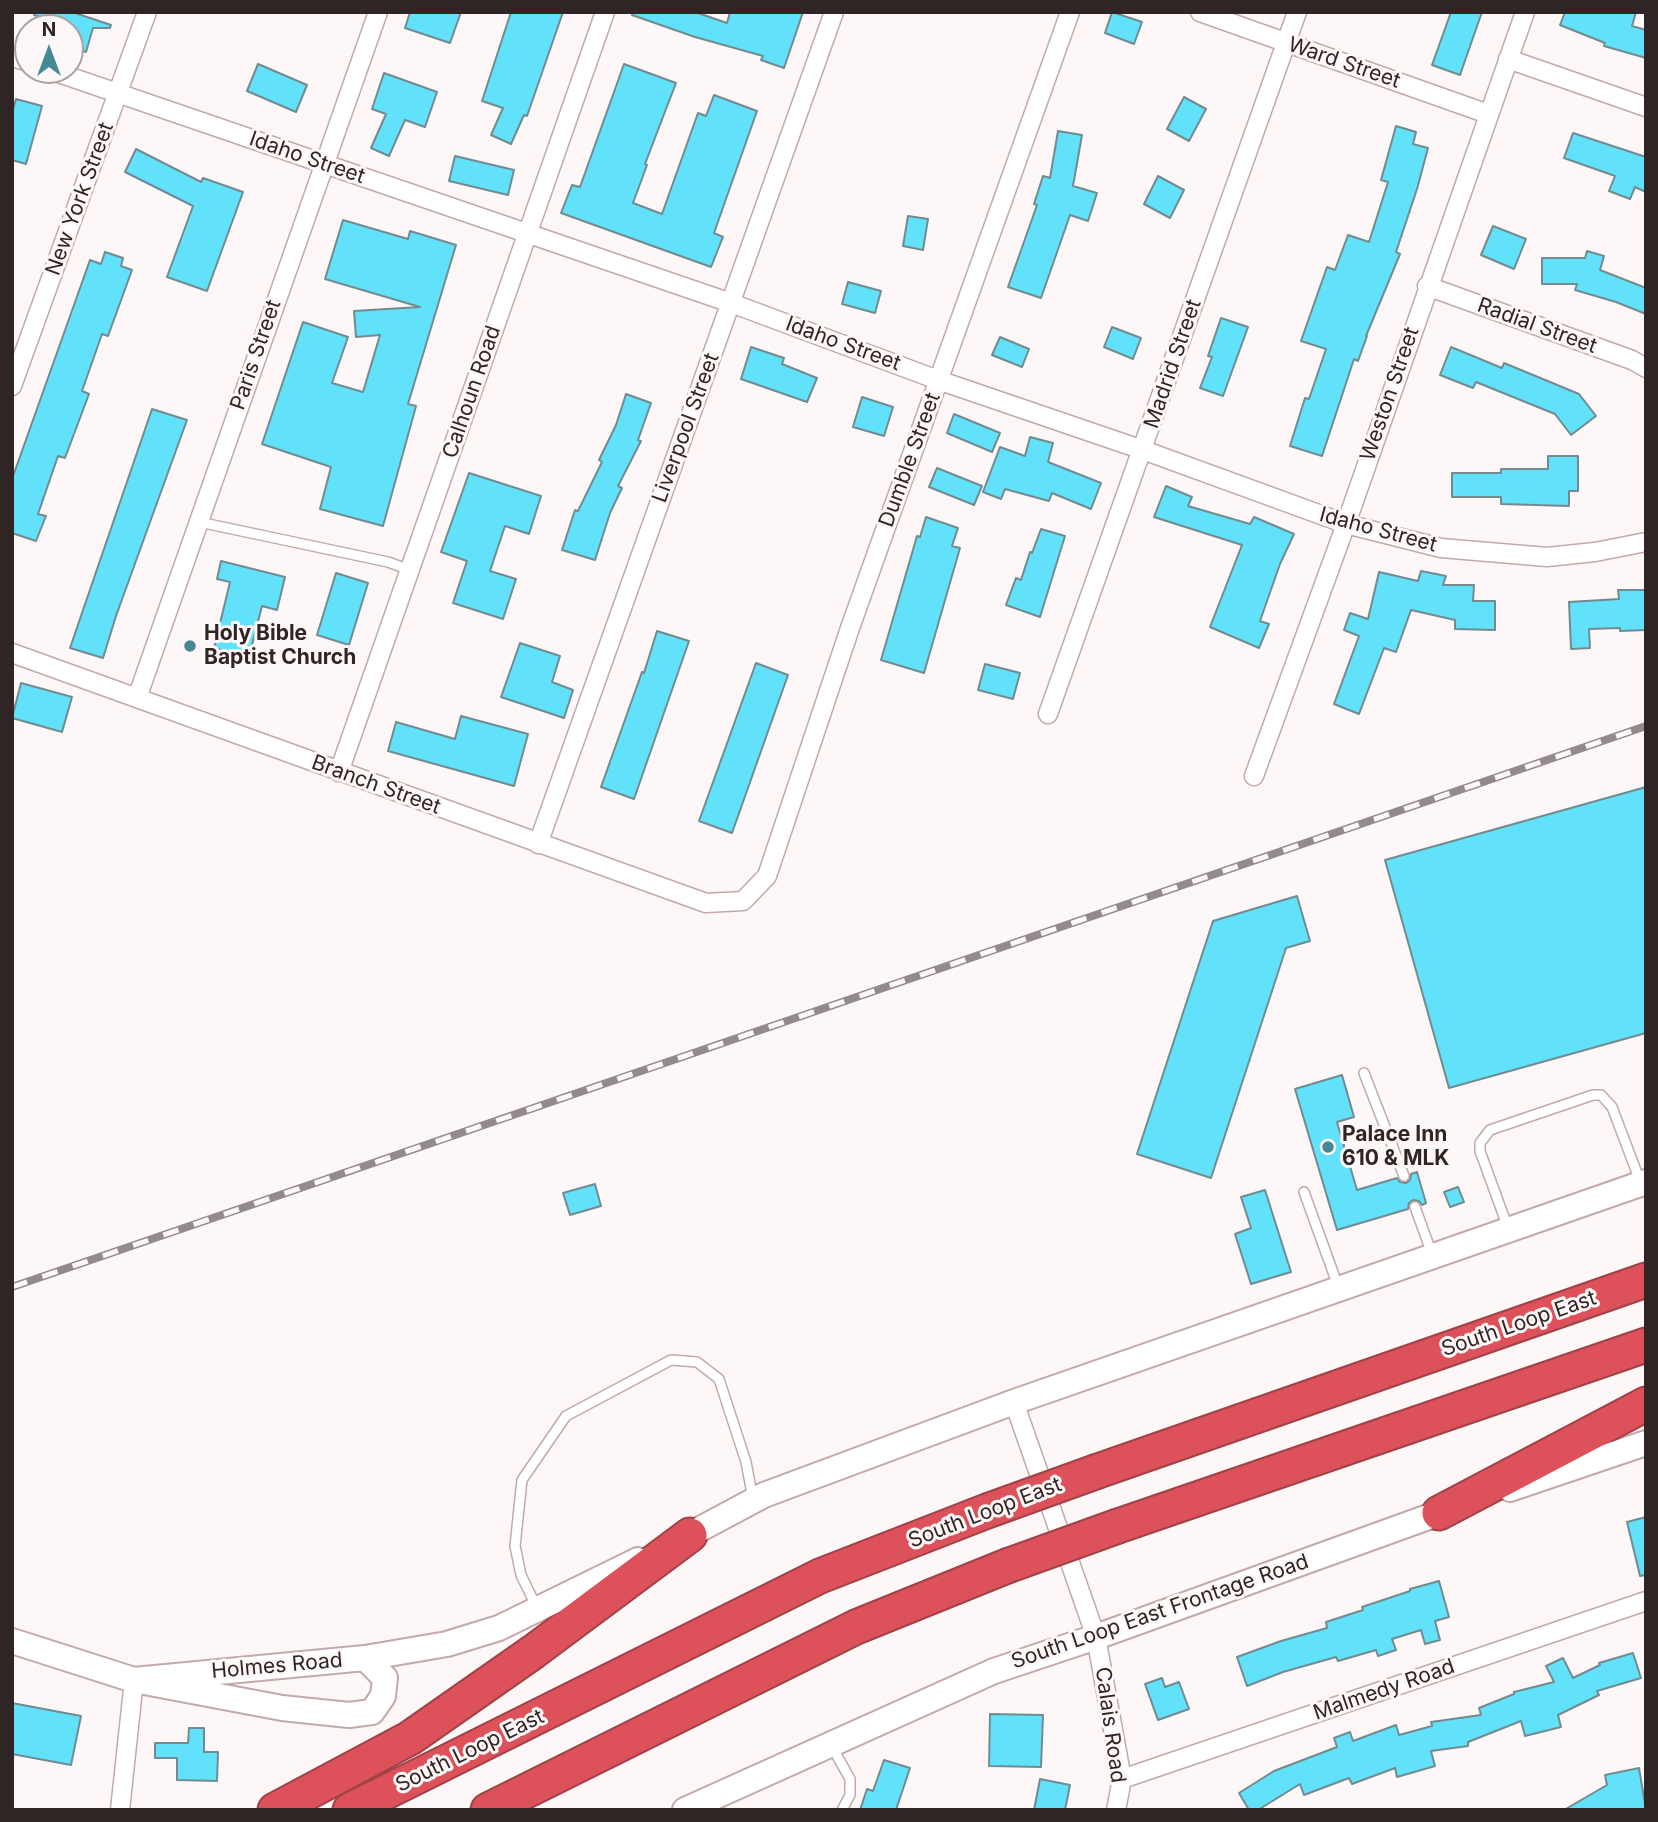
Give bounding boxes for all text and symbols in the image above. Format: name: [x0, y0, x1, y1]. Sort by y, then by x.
north arrow: [14, 14, 84, 84]
text: N: [42, 18, 56, 41]
street label: Ward Street: [1285, 32, 1403, 94]
street label: New York Street: [41, 119, 119, 279]
street label: Idaho Street: [246, 126, 368, 190]
street label: Radial Street: [1474, 293, 1600, 359]
street label: Madrid Street: [1139, 296, 1207, 432]
street label: Paris Street: [225, 297, 287, 413]
street label: Idaho Street: [782, 312, 904, 376]
street label: Calhoun Road: [438, 322, 506, 462]
street label: Weston Street: [1355, 324, 1425, 464]
street label: Liverpool Street: [647, 350, 725, 506]
street label: Dumble Street: [874, 389, 946, 531]
street label: Idaho Street: [1317, 502, 1439, 558]
place label: Holy Bible Baptist Church: [204, 621, 356, 671]
marker: Holy Bible Baptist Church: [182, 638, 198, 654]
street label: Branch Street: [308, 750, 444, 820]
place label: Palace Inn 610 & MLK: [1342, 1122, 1449, 1172]
marker: Palace Inn 610 & MLK: [1320, 1139, 1336, 1155]
street label: South Loop East: [1438, 1286, 1600, 1362]
street label: South Loop East: [905, 1472, 1065, 1554]
street label: South Loop East Frontage Road: [1008, 1549, 1312, 1675]
street label: Holmes Road: [210, 1648, 344, 1684]
street label: Malmedy Road: [1310, 1654, 1458, 1726]
street label: Calais Road: [1089, 1665, 1131, 1785]
street label: South Loop East: [392, 1704, 548, 1798]

